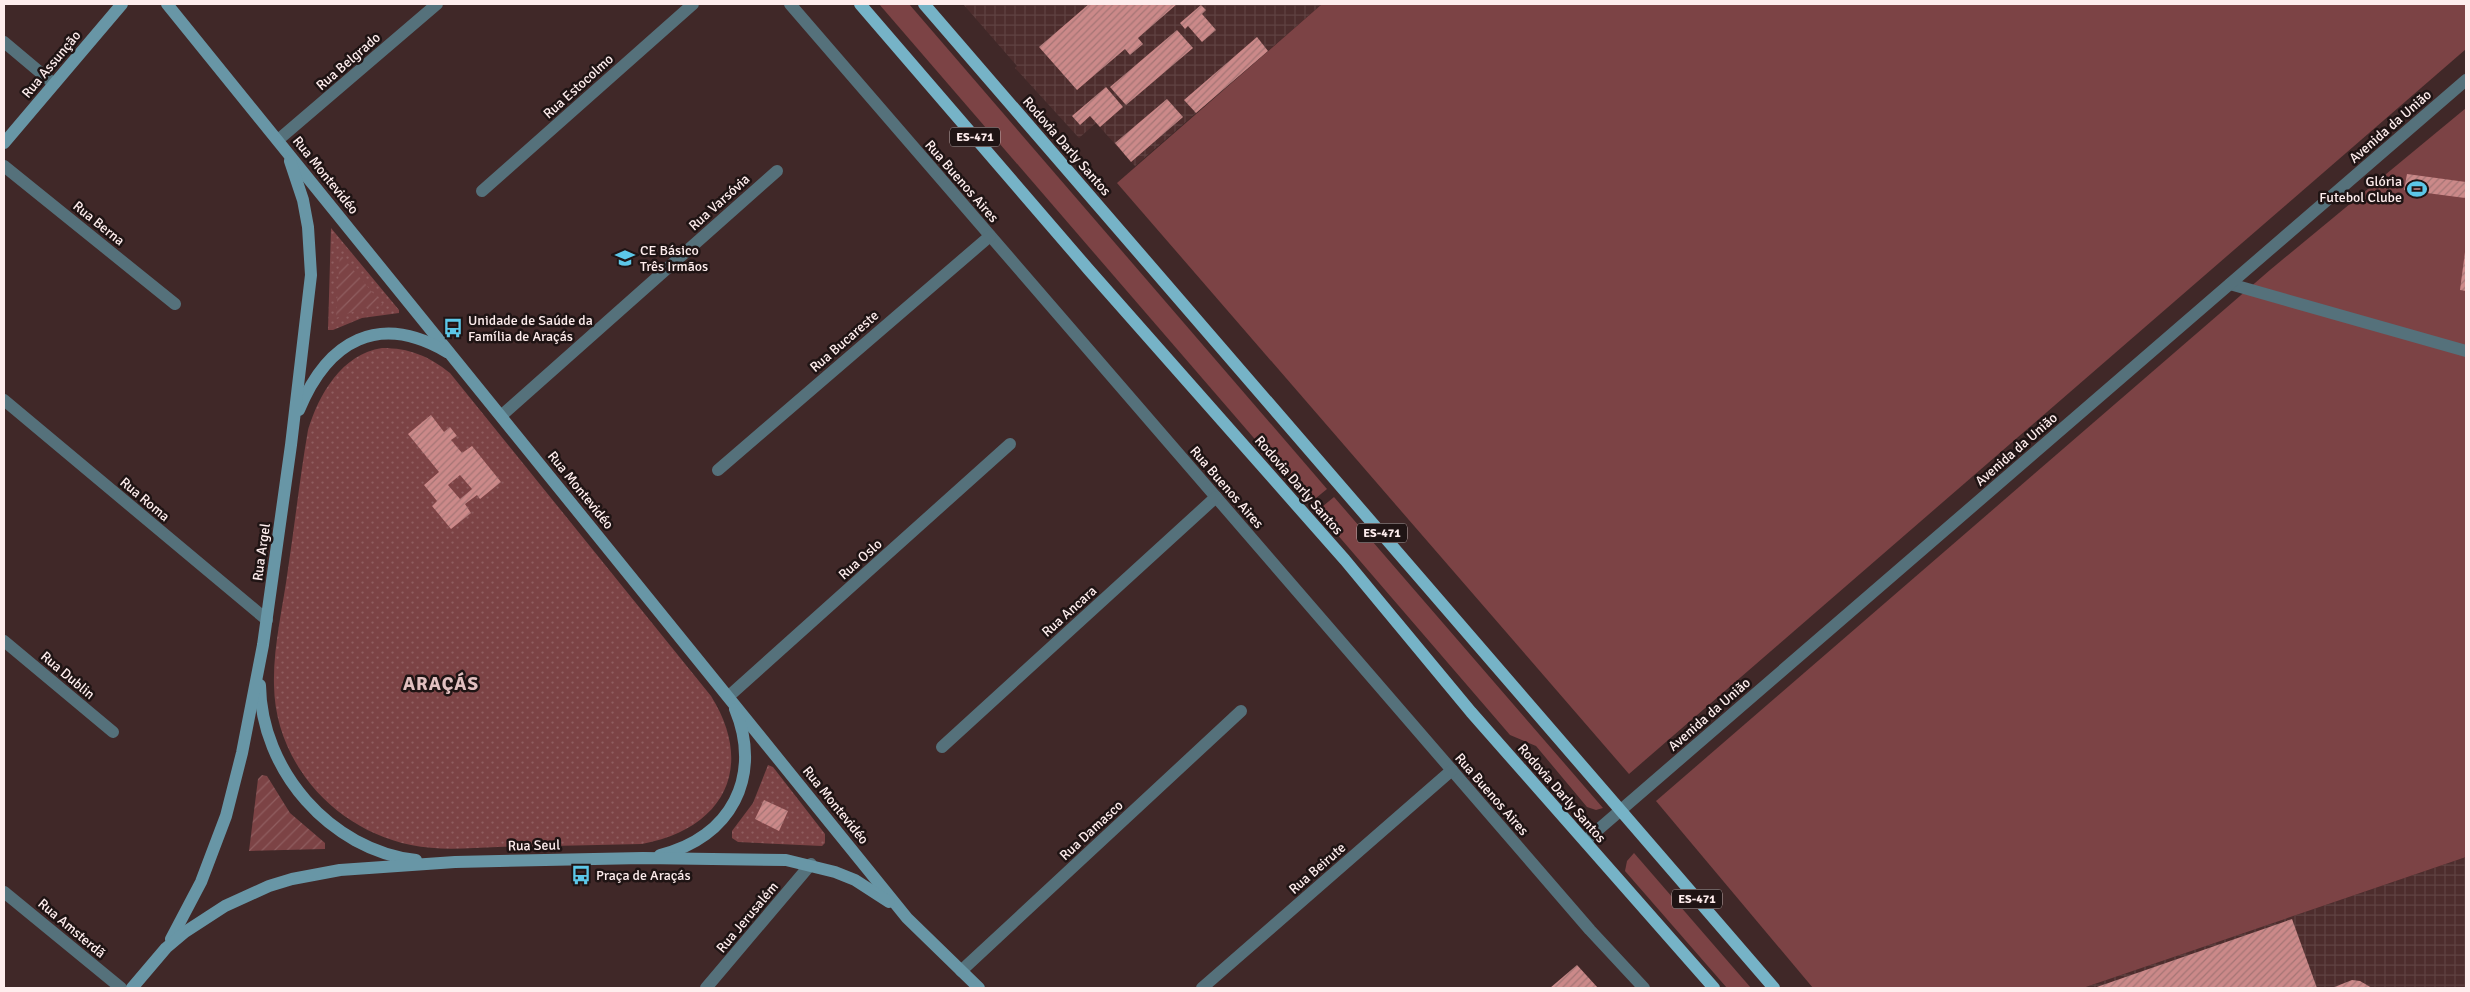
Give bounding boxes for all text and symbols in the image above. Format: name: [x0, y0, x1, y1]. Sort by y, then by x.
street label: Rua Assunção: [18, 27, 85, 102]
street label: Rua Belgrado: [313, 29, 384, 94]
street label: Rua Estocolmo: [540, 50, 617, 122]
street label: Avenida da União: [2346, 86, 2435, 167]
street label: Rodovia Darly Santos: [1019, 93, 1114, 199]
road number: ES-471: [950, 128, 1000, 146]
street label: Rua Montevidéo: [289, 133, 362, 218]
street label: Rua Buenos Aires: [921, 137, 1002, 226]
street label: Rua Varsóvia: [685, 171, 753, 234]
place label: Glória Futebol Clube: [2319, 173, 2402, 206]
sports icon: Glória Futebol Clube: [2406, 178, 2428, 200]
street label: Rua Berna: [70, 197, 128, 249]
place label: CE Básico Três Irmãos: [640, 242, 708, 275]
school or university icon: CE Básico Três Irmãos: [614, 247, 636, 269]
street label: Rua Bucareste: [806, 307, 882, 376]
place label: Unidade de Saúde da Família de Araçás: [468, 312, 593, 345]
bus stop icon: Unidade de Saúde da Família de Araçás: [442, 317, 464, 339]
street label: Avenida da União: [1972, 409, 2061, 490]
street label: Rodovia Darly Santos: [1251, 432, 1346, 538]
street label: Rua Buenos Aires: [1186, 443, 1267, 532]
street label: Rua Montevidéo: [544, 448, 617, 533]
street label: Rua Roma: [116, 474, 173, 525]
street label: Rua Argel: [249, 522, 274, 582]
road number: ES-471: [1357, 524, 1407, 542]
street label: Rua Oslo: [835, 535, 886, 583]
street label: Rua Ancara: [1038, 582, 1100, 640]
street label: Rua Dublin: [37, 648, 98, 703]
district label: ARAÇÁS: [403, 672, 479, 696]
street label: Avenida da União: [1665, 674, 1754, 755]
street label: Rodovia Darly Santos: [1514, 740, 1609, 846]
street label: Rua Buenos Aires: [1451, 750, 1532, 839]
street label: Rua Montevidéo: [799, 763, 872, 848]
street label: Rua Damasco: [1056, 797, 1126, 864]
street label: Rua Seul: [508, 837, 560, 854]
street label: Rua Beirute: [1285, 839, 1349, 898]
bus stop icon: Praça de Araçás: [570, 864, 592, 886]
place label: Praça de Araçás: [596, 867, 691, 884]
street label: Rua Jerusalém: [713, 878, 782, 956]
road number: ES-471: [1672, 890, 1722, 909]
street label: Rua Amsterdã: [34, 895, 109, 962]

